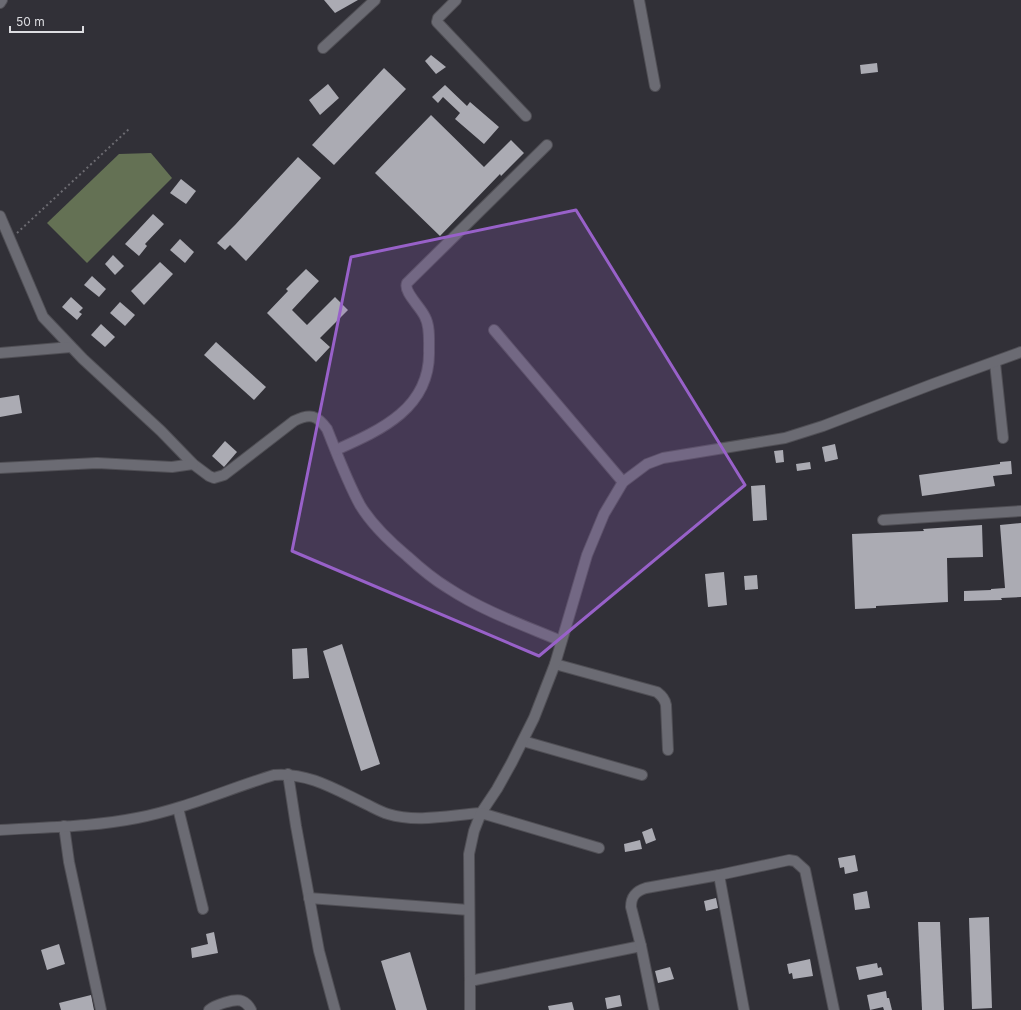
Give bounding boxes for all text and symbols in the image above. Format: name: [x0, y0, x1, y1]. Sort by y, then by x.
scale bar: [10, 8, 83, 34]
text: 50 m: [16, 14, 45, 29]

